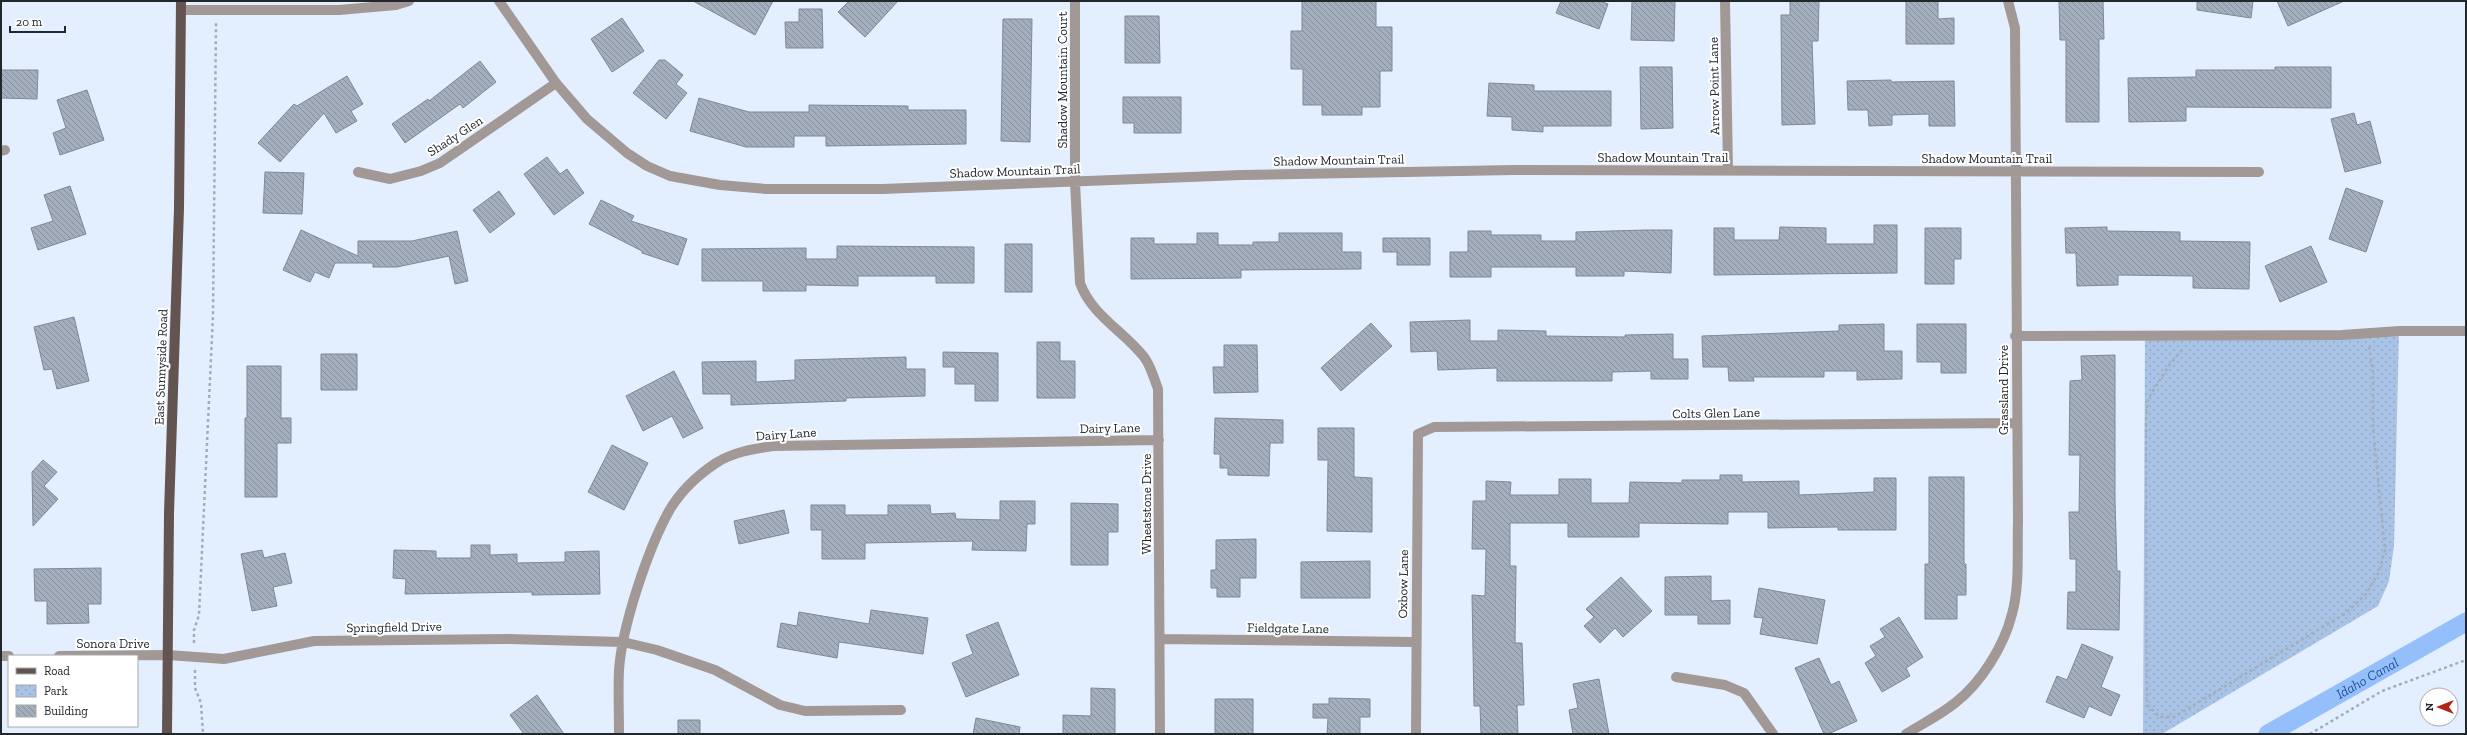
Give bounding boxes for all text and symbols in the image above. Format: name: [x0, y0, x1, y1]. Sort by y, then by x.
scale bar: [10, 8, 65, 34]
street label: Shadow Mountain Court: [1055, 11, 1070, 149]
text: 20 m: [16, 15, 43, 29]
street label: Arrow Point Lane: [1706, 37, 1722, 135]
street label: Shady Glen: [425, 112, 486, 159]
street label: Shadow Mountain Trail: [1598, 150, 1729, 165]
street label: Shadow Mountain Trail: [1273, 151, 1405, 169]
street label: Shadow Mountain Trail: [1922, 151, 2053, 166]
street label: Shadow Mountain Trail: [949, 161, 1081, 181]
street label: East Sunnyside Road: [151, 309, 171, 425]
street label: Grassland Drive: [1996, 345, 2011, 435]
street label: Colts Glen Lane: [1672, 405, 1760, 421]
street label: Dairy Lane: [1080, 420, 1140, 436]
street label: Dairy Lane: [755, 424, 817, 444]
street label: Wheatstone Drive: [1139, 454, 1154, 554]
street label: Oxbow Lane: [1395, 549, 1411, 619]
street label: Springfield Drive: [346, 619, 442, 635]
street label: Fieldgate Lane: [1247, 620, 1329, 636]
street label: Sonora Drive: [76, 636, 150, 651]
water label: Idaho Canal: [2333, 654, 2401, 702]
legend: [8, 655, 138, 727]
text: Road: [44, 664, 70, 678]
text: Park: [44, 684, 69, 698]
north arrow: [2419, 687, 2459, 727]
text: N: [2423, 702, 2436, 711]
text: Building: [44, 704, 88, 718]

